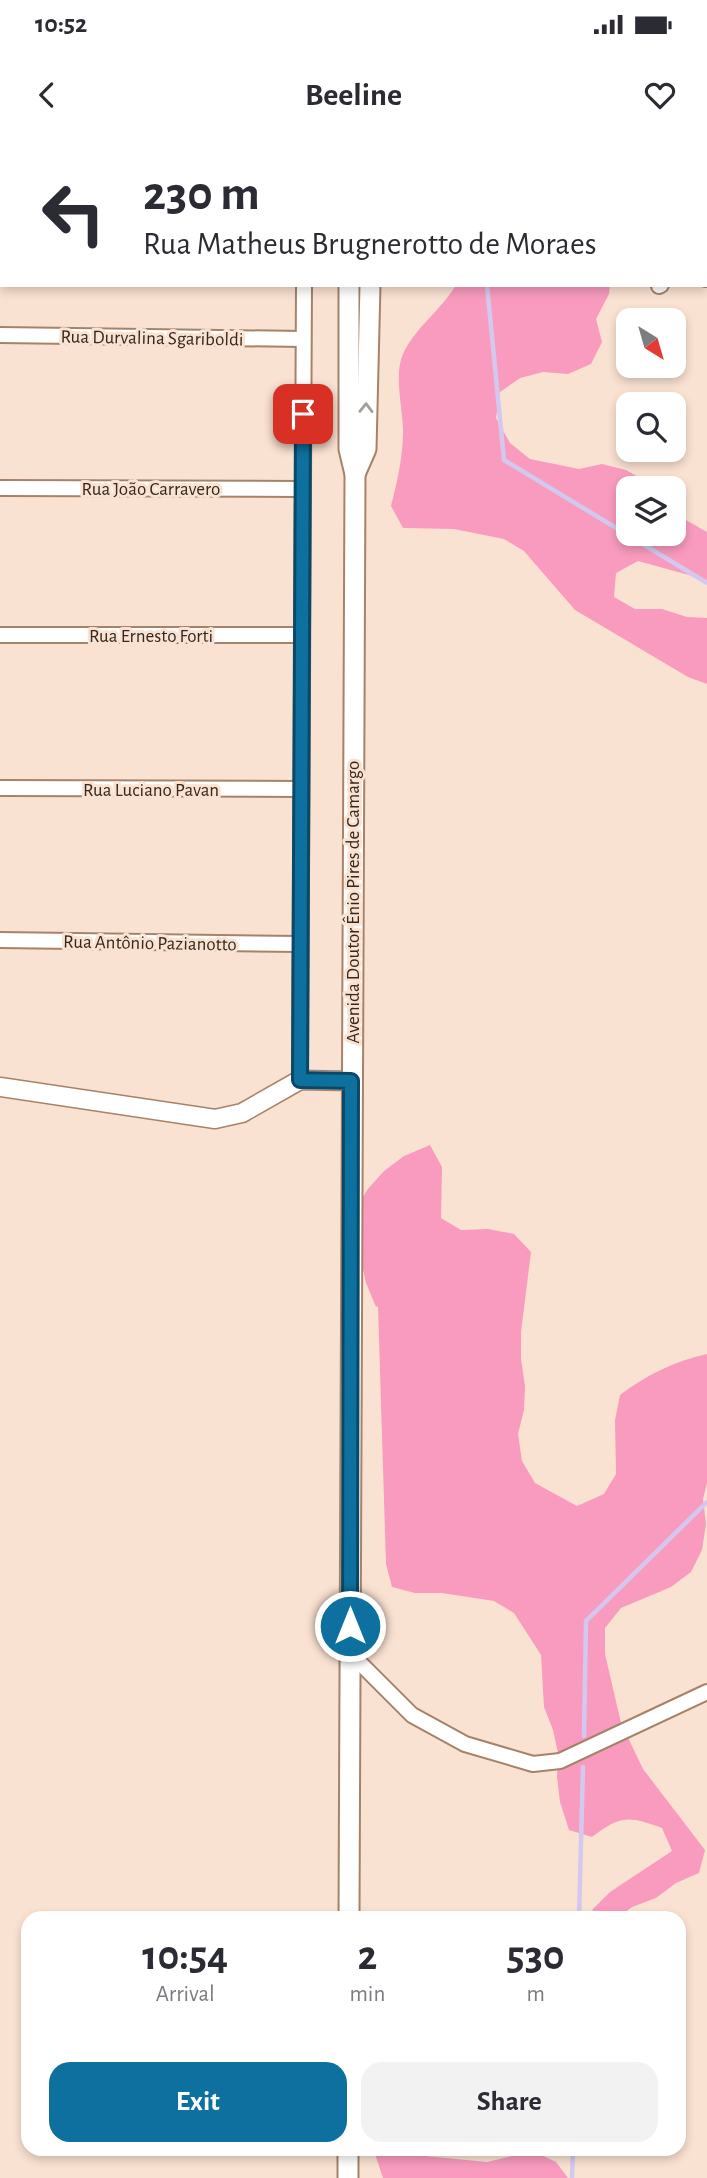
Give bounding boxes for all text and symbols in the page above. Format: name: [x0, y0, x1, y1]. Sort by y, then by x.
text: 10:52: [35, 11, 87, 37]
icon: back: [28, 76, 66, 114]
icon: heart: [641, 76, 679, 114]
text: Beeline: [305, 79, 402, 111]
icon: left: [28, 168, 119, 259]
text: 230 m: [143, 170, 260, 219]
text: Rua Matheus Brugnerotto de Moraes: [143, 228, 597, 260]
north arrow: [616, 308, 686, 378]
map controls: [616, 308, 686, 546]
street label: Rua Durvalina Sgariboldi: [60, 327, 244, 350]
pin: [273, 384, 333, 444]
button: search: [616, 392, 686, 462]
icon: arrive: [284, 395, 322, 433]
one-way arrow: [359, 402, 374, 413]
button: layers: [616, 476, 686, 546]
street label: Rua João Carravero: [82, 480, 220, 499]
street label: Rua Ernesto Forti: [89, 627, 213, 646]
street label: Avenida Doutor Ênio Pires de Camargo: [342, 761, 363, 1043]
street label: Rua Luciano Pavan: [83, 781, 219, 800]
street label: Rua Antônio Pazianotto: [63, 932, 237, 955]
position arrow: [313, 1589, 387, 1663]
text: 10:54: [142, 1935, 228, 1977]
text: 2: [357, 1935, 377, 1977]
text: 530: [507, 1935, 565, 1977]
text: Arrival: [156, 1983, 215, 2006]
text: min: [349, 1983, 385, 2006]
text: m: [526, 1983, 545, 2006]
button: Exit: [49, 2062, 347, 2142]
button: Share: [361, 2062, 658, 2142]

